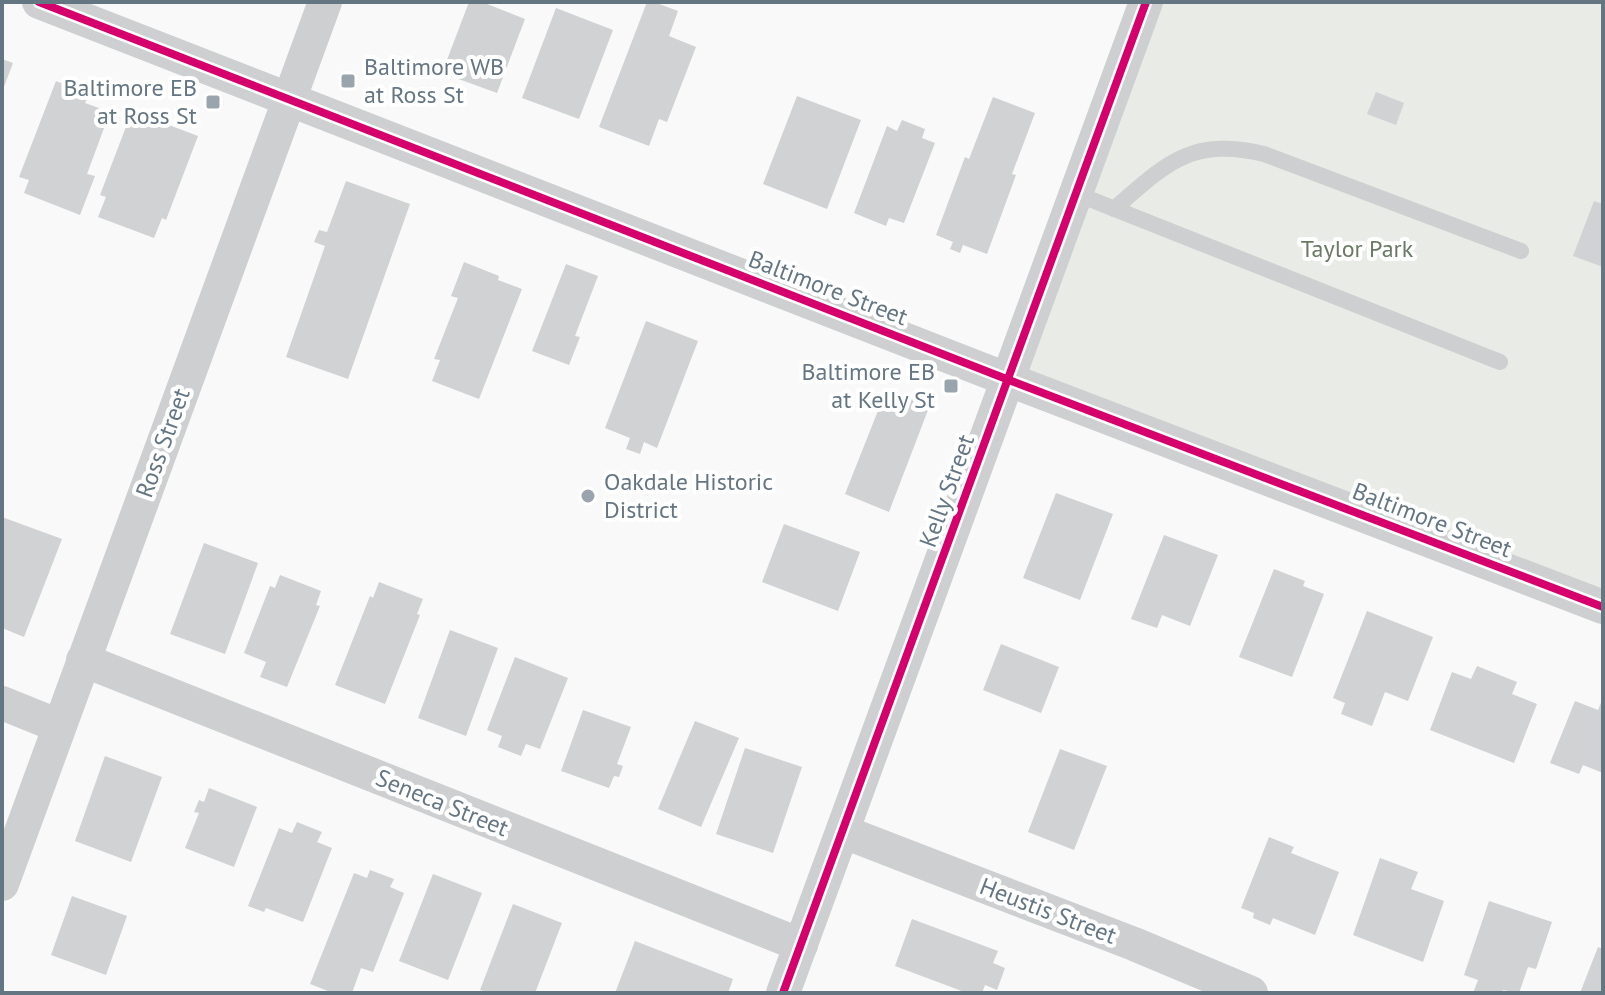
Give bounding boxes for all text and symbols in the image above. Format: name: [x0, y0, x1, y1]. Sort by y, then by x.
place label: Baltimore WB at Ross St: [364, 51, 504, 110]
place label: Baltimore EB at Ross St: [64, 72, 197, 131]
marker: Baltimore WB at Ross St: [339, 72, 357, 90]
marker: Baltimore EB at Ross St: [204, 93, 222, 111]
park label: Taylor Park: [1301, 233, 1414, 264]
street label: Baltimore Street: [744, 243, 912, 332]
place label: Baltimore EB at Kelly St: [802, 356, 935, 415]
marker: Baltimore EB at Kelly St: [942, 377, 960, 395]
street label: Ross Street: [128, 384, 197, 502]
street label: Kelly Street: [912, 430, 981, 551]
place label: Oakdale Historic District: [604, 466, 773, 525]
street label: Baltimore Street: [1348, 475, 1516, 564]
marker: Oakdale Historic District: [579, 487, 597, 505]
street label: Seneca Street: [371, 762, 513, 843]
street label: Heustis Street: [976, 870, 1121, 951]

